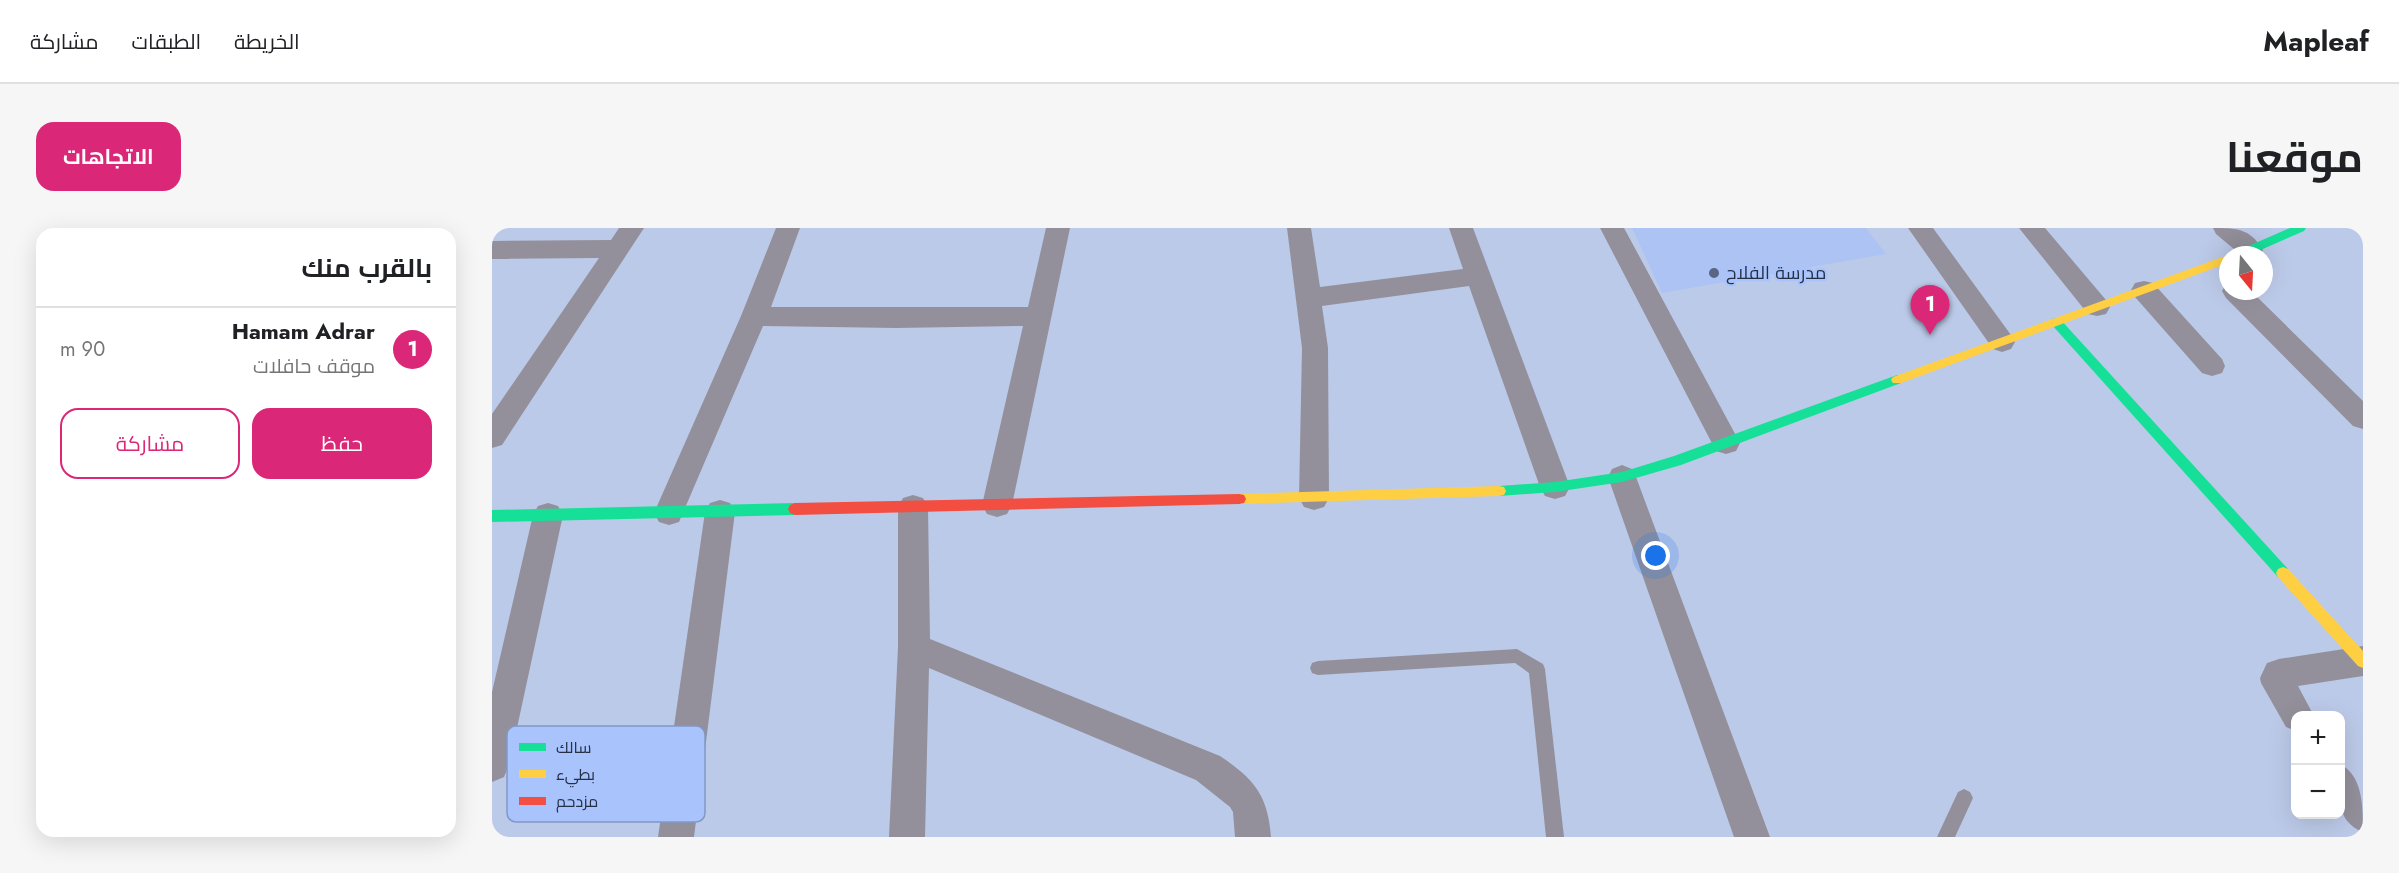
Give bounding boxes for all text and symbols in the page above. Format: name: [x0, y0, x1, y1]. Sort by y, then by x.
text: Mapleaf: [2263, 21, 2369, 62]
text: مشاركة: [30, 27, 99, 57]
text: الطبقات: [132, 27, 201, 57]
text: الخريطة: [234, 27, 300, 57]
button: الاتجاهات: [36, 122, 181, 191]
text: موقعنا: [2226, 127, 2363, 188]
north arrow: [2219, 246, 2273, 300]
text: بالقرب منك: [302, 249, 432, 287]
place label: مدرسة الفلاح: [1726, 260, 1826, 286]
marker: مدرسة الفلاح: [1707, 266, 1721, 280]
pin: 1: [1910, 285, 1950, 335]
text: Hamam Adrar: [232, 315, 375, 347]
text: 90 m: [60, 335, 105, 364]
text: 1: [407, 335, 418, 364]
text: موقف حافلات: [253, 352, 375, 381]
button: مشاركة: [60, 408, 240, 479]
button: حفظ: [252, 408, 432, 479]
your location: [1641, 541, 1670, 570]
map controls: [2291, 711, 2345, 819]
button: +: [2291, 711, 2345, 765]
legend: [507, 726, 705, 822]
text: سالك: [556, 736, 591, 759]
text: بطيء: [556, 763, 595, 788]
button: −: [2291, 765, 2345, 819]
text: مزدحم: [556, 790, 598, 813]

